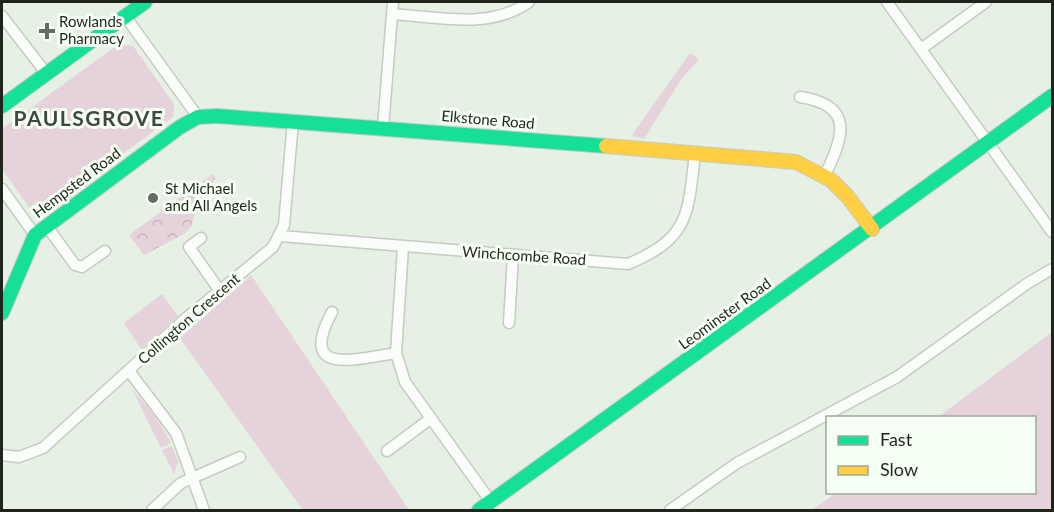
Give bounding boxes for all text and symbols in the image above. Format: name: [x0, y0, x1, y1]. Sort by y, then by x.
place label: Rowlands Pharmacy: [59, 12, 124, 47]
marker: Rowlands Pharmacy: [40, 24, 54, 38]
district label: PAULSGROVE: [14, 105, 164, 130]
street label: Elkstone Road: [441, 106, 535, 132]
street label: Hempsted Road: [29, 143, 124, 221]
place label: St Michael and All Angels: [165, 179, 257, 214]
marker: St Michael and All Angels: [146, 191, 160, 205]
street label: Winchcombe Road: [461, 242, 587, 268]
street label: Collington Crescent: [134, 269, 244, 367]
street label: Leominster Road: [675, 274, 774, 353]
legend: [826, 416, 1036, 494]
text: Fast: [880, 428, 913, 450]
text: Slow: [880, 458, 918, 480]

